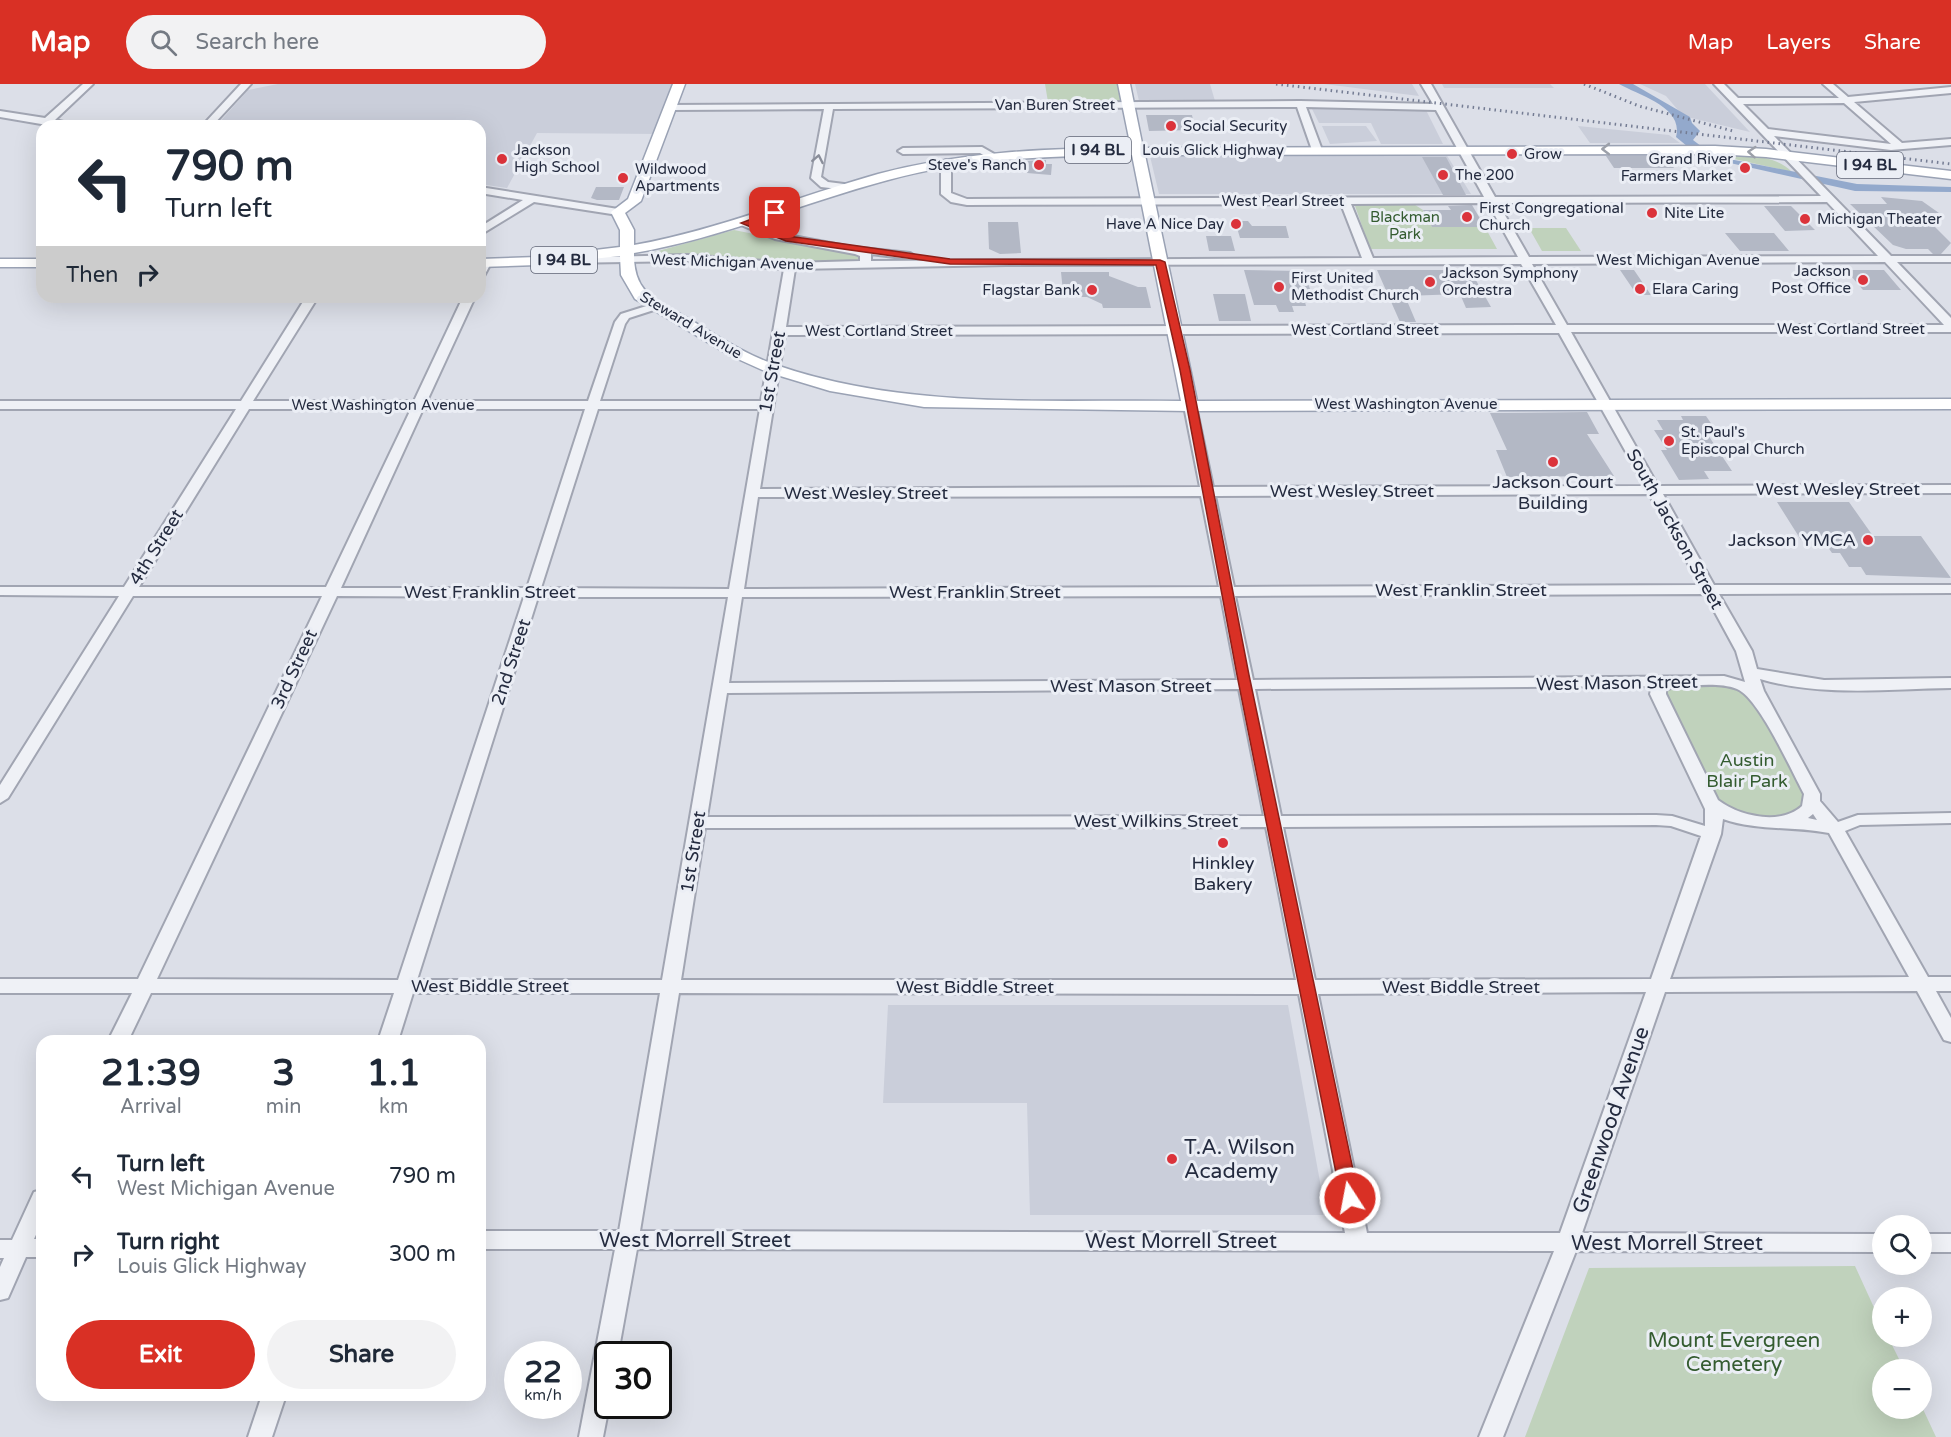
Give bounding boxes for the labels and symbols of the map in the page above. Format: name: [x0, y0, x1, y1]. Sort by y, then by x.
street label: Van Buren Street: [995, 96, 1115, 114]
place label: Social Security: [1183, 117, 1287, 135]
marker: Social Security: [1164, 119, 1178, 133]
road number: I 94 BL: [1065, 137, 1131, 163]
place label: Jackson High School: [514, 141, 600, 176]
street label: Louis Glick Highway: [1142, 141, 1284, 159]
one-way arrow: [1602, 143, 1611, 155]
place label: Grow: [1524, 145, 1562, 163]
one-way arrow: [1747, 146, 1757, 159]
marker: Grow: [1505, 147, 1519, 161]
place label: Grand River Farmers Market: [1621, 150, 1733, 185]
marker: Jackson High School: [495, 152, 509, 166]
road number: I 94 BL: [1837, 152, 1903, 178]
one-way arrow: [812, 155, 824, 164]
place label: Steve's Ranch: [928, 156, 1027, 174]
marker: Steve's Ranch: [1032, 158, 1046, 172]
place label: Wildwood Apartments: [635, 160, 720, 195]
marker: Grand River Farmers Market: [1738, 161, 1752, 175]
place label: The 200: [1455, 166, 1514, 184]
marker: The 200: [1436, 168, 1450, 182]
marker: Wildwood Apartments: [616, 171, 630, 185]
pin: [749, 187, 800, 238]
street label: West Pearl Street: [1222, 192, 1345, 210]
place label: First Congregational Church: [1479, 199, 1624, 234]
place label: Nite Lite: [1664, 204, 1724, 222]
marker: Nite Lite: [1645, 206, 1659, 220]
park label: Blackman Park: [1370, 208, 1440, 243]
marker: First Congregational Church: [1460, 210, 1474, 224]
place label: Michigan Theater: [1817, 210, 1942, 228]
marker: Michigan Theater: [1798, 212, 1812, 226]
place label: Have A Nice Day: [1106, 215, 1224, 233]
marker: Have A Nice Day: [1229, 217, 1243, 231]
road number: I 94 BL: [531, 247, 597, 273]
street label: West Michigan Avenue: [650, 250, 814, 274]
street label: West Michigan Avenue: [1596, 251, 1760, 269]
place label: Jackson Post Office: [1771, 262, 1851, 297]
place label: Jackson Symphony Orchestra: [1442, 264, 1578, 299]
place label: First United Methodist Church: [1291, 269, 1419, 304]
marker: Jackson Post Office: [1856, 273, 1870, 287]
marker: Jackson Symphony Orchestra: [1423, 275, 1437, 289]
marker: First United Methodist Church: [1272, 280, 1286, 294]
place label: Elara Caring: [1652, 280, 1739, 298]
place label: Flagstar Bank: [982, 281, 1080, 299]
marker: Elara Caring: [1633, 282, 1647, 296]
marker: Flagstar Bank: [1085, 283, 1099, 297]
street label: Steward Avenue: [637, 287, 745, 363]
street label: West Cortland Street: [1777, 320, 1925, 338]
street label: West Cortland Street: [1291, 321, 1439, 339]
street label: West Cortland Street: [805, 322, 953, 340]
street label: 1st Street: [754, 329, 790, 415]
street label: West Washington Avenue: [1315, 395, 1497, 413]
street label: West Washington Avenue: [292, 396, 474, 414]
place label: St. Paul's Episcopal Church: [1681, 423, 1805, 458]
marker: St. Paul's Episcopal Church: [1662, 434, 1676, 448]
street label: South Jackson Street: [1622, 445, 1728, 613]
marker: Jackson Court Building: [1546, 455, 1560, 469]
place label: Jackson Court Building: [1493, 471, 1614, 514]
street label: West Wesley Street: [1756, 478, 1920, 500]
street label: West Wesley Street: [1270, 480, 1434, 502]
street label: West Wesley Street: [784, 482, 948, 504]
street label: 4th Street: [124, 505, 188, 589]
place label: Jackson YMCA: [1728, 529, 1856, 551]
marker: Jackson YMCA: [1861, 533, 1875, 547]
street label: West Franklin Street: [1375, 579, 1547, 601]
street label: West Franklin Street: [404, 581, 576, 603]
street label: West Franklin Street: [889, 581, 1061, 603]
street label: 2nd Street: [487, 616, 535, 708]
street label: 3rd Street: [266, 626, 322, 712]
street label: West Mason Street: [1536, 671, 1698, 695]
street label: West Mason Street: [1050, 675, 1212, 697]
park label: Austin Blair Park: [1706, 749, 1788, 792]
street label: 1st Street: [676, 809, 710, 895]
street label: West Wilkins Street: [1074, 810, 1238, 832]
marker: Hinkley Bakery: [1216, 836, 1230, 850]
place label: Hinkley Bakery: [1192, 852, 1255, 895]
street label: West Biddle Street: [411, 975, 569, 997]
street label: West Biddle Street: [896, 976, 1054, 998]
street label: West Biddle Street: [1382, 976, 1540, 998]
street label: Greenwood Avenue: [1567, 1023, 1655, 1217]
place label: T.A. Wilson Academy: [1184, 1135, 1295, 1184]
marker: T.A. Wilson Academy: [1165, 1152, 1179, 1166]
position arrow: [1318, 1166, 1382, 1230]
street label: West Morrell Street: [599, 1228, 791, 1253]
street label: West Morrell Street: [1085, 1229, 1277, 1254]
street label: West Morrell Street: [1571, 1231, 1763, 1256]
park label: Mount Evergreen Cemetery: [1648, 1328, 1820, 1377]
speed limit sign: 30: [594, 1341, 672, 1419]

